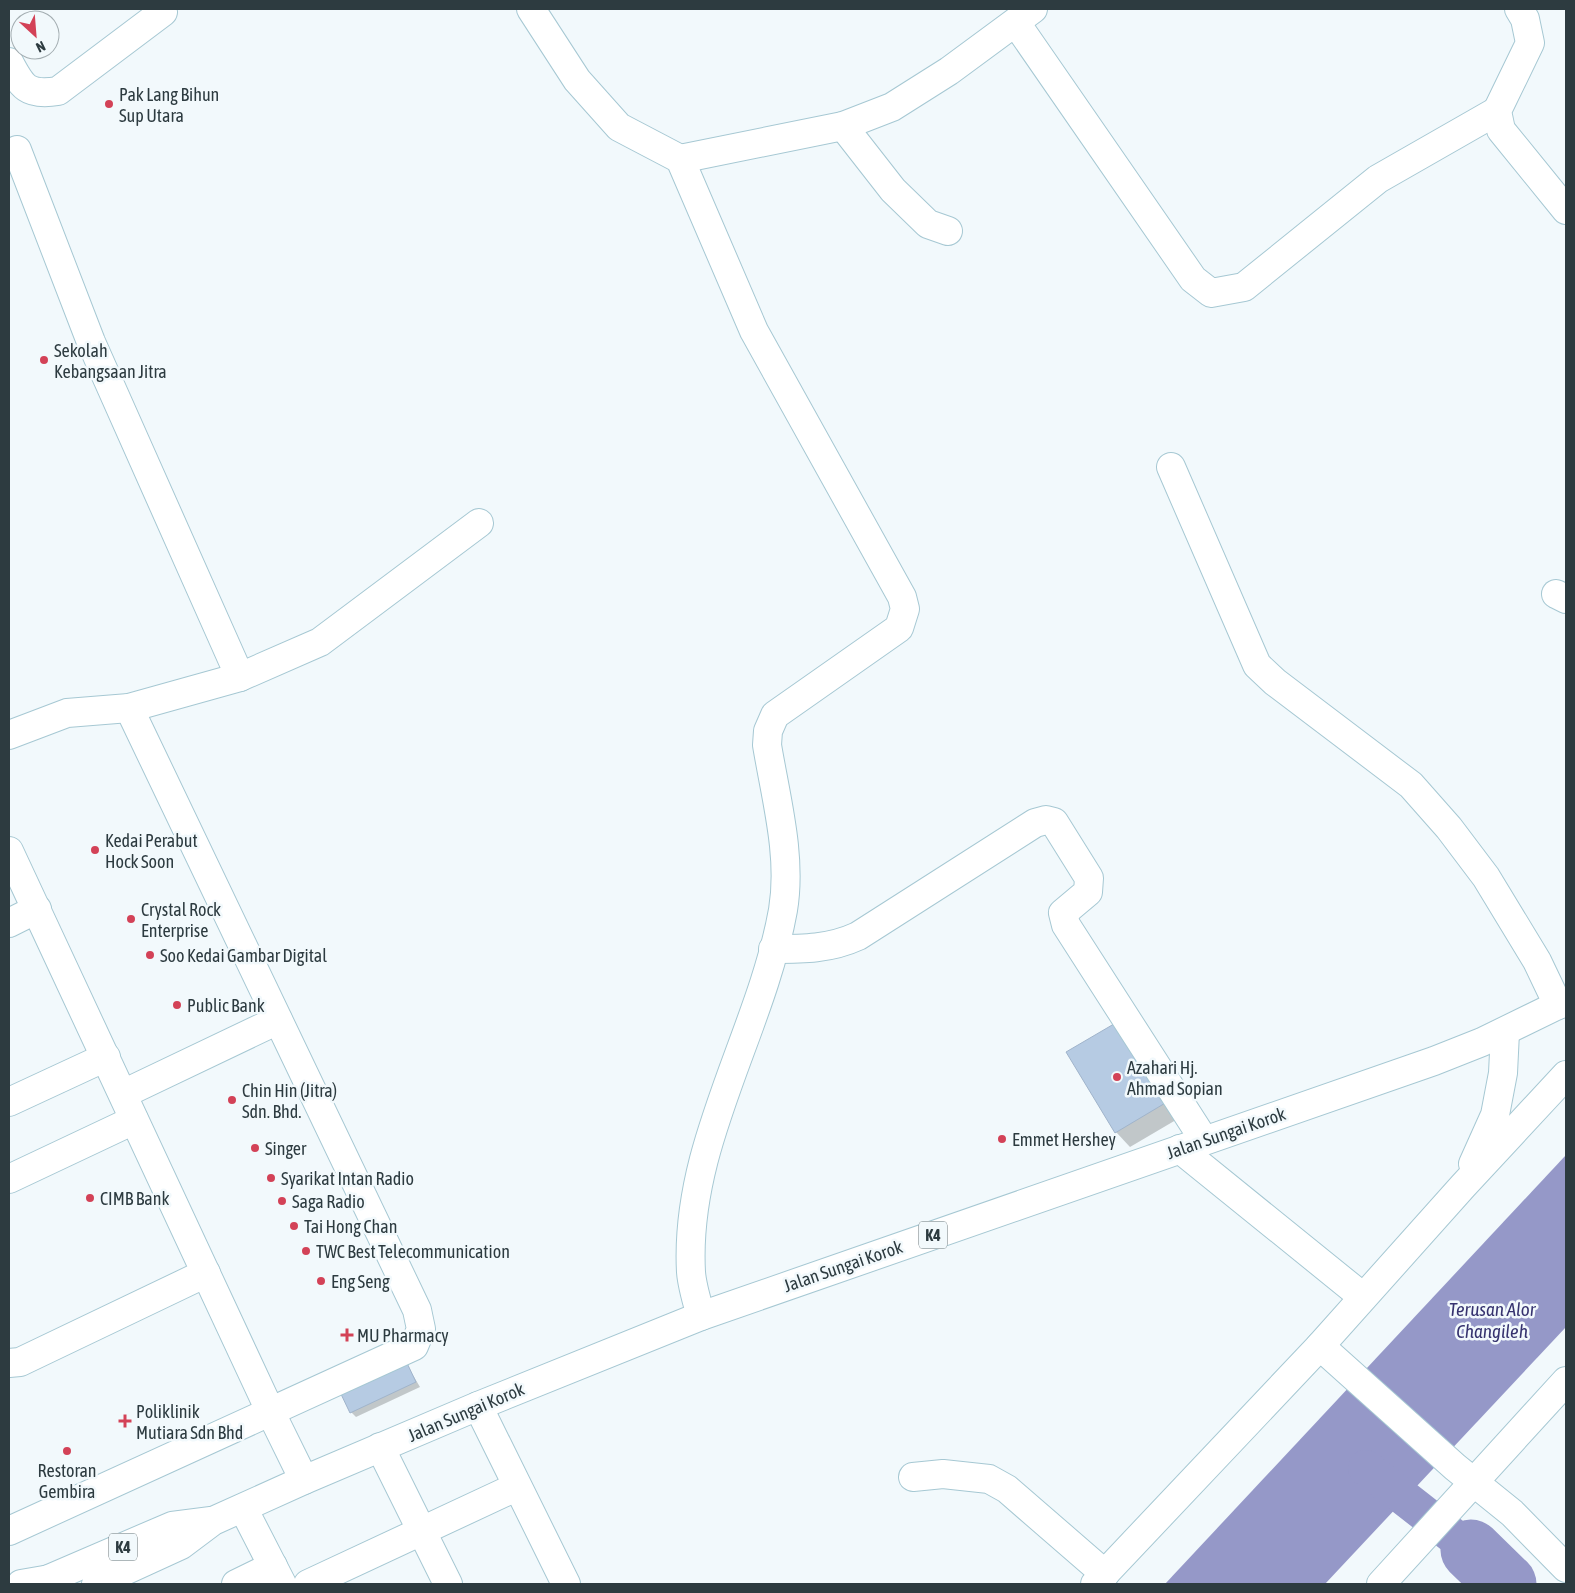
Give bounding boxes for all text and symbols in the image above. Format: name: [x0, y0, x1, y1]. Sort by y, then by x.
north arrow: [10, 10, 60, 60]
text: N: [33, 38, 48, 56]
place label: Pak Lang Bihun Sup Utara: [119, 84, 219, 126]
marker: Pak Lang Bihun Sup Utara: [103, 98, 115, 110]
place label: Sekolah Kebangsaan Jitra: [54, 340, 167, 382]
marker: Sekolah Kebangsaan Jitra: [38, 354, 50, 366]
place label: Kedai Perabut Hock Soon: [105, 830, 198, 872]
marker: Kedai Perabut Hock Soon: [89, 844, 101, 856]
place label: Crystal Rock Enterprise: [141, 899, 221, 941]
marker: Crystal Rock Enterprise: [125, 913, 137, 925]
place label: Soo Kedai Gambar Digital: [160, 945, 327, 966]
marker: Soo Kedai Gambar Digital: [144, 949, 156, 961]
place label: Public Bank: [187, 995, 265, 1016]
marker: Public Bank: [171, 999, 183, 1011]
place label: Azahari Hj. Ahmad Sopian: [1127, 1057, 1223, 1099]
marker: Azahari Hj. Ahmad Sopian: [1111, 1071, 1123, 1083]
place label: Chin Hin (Jitra) Sdn. Bhd.: [242, 1080, 337, 1122]
marker: Chin Hin (Jitra) Sdn. Bhd.: [226, 1094, 238, 1106]
street label: Jalan Sungai Korok: [1164, 1103, 1288, 1163]
place label: Emmet Hershey: [1012, 1129, 1116, 1150]
marker: Emmet Hershey: [996, 1133, 1008, 1145]
place label: Singer: [265, 1138, 307, 1159]
marker: Singer: [249, 1142, 261, 1154]
place label: Syarikat Intan Radio: [281, 1168, 414, 1189]
marker: Syarikat Intan Radio: [265, 1172, 277, 1184]
place label: CIMB Bank: [100, 1188, 169, 1209]
place label: Saga Radio: [292, 1191, 365, 1212]
marker: CIMB Bank: [84, 1192, 96, 1204]
marker: Saga Radio: [276, 1195, 288, 1207]
place label: Tai Hong Chan: [304, 1216, 397, 1237]
marker: Tai Hong Chan: [288, 1220, 300, 1232]
road number: K4: [919, 1222, 947, 1248]
street label: Jalan Sungai Korok: [781, 1236, 905, 1296]
place label: TWC Best Telecommunication: [316, 1241, 510, 1262]
marker: TWC Best Telecommunication: [300, 1245, 312, 1257]
place label: Eng Seng: [331, 1271, 390, 1292]
marker: Eng Seng: [315, 1275, 327, 1287]
water label: Terusan Alor Changileh: [1449, 1298, 1537, 1342]
place label: MU Pharmacy: [357, 1325, 449, 1346]
marker: MU Pharmacy: [341, 1329, 353, 1341]
street label: Jalan Sungai Korok: [405, 1378, 527, 1446]
place label: Poliklinik Mutiara Sdn Bhd: [136, 1401, 243, 1443]
marker: Poliklinik Mutiara Sdn Bhd: [118, 1414, 132, 1428]
marker: Restoran Gembira: [61, 1445, 73, 1457]
place label: Restoran Gembira: [37, 1460, 97, 1502]
road number: K4: [109, 1534, 137, 1560]

